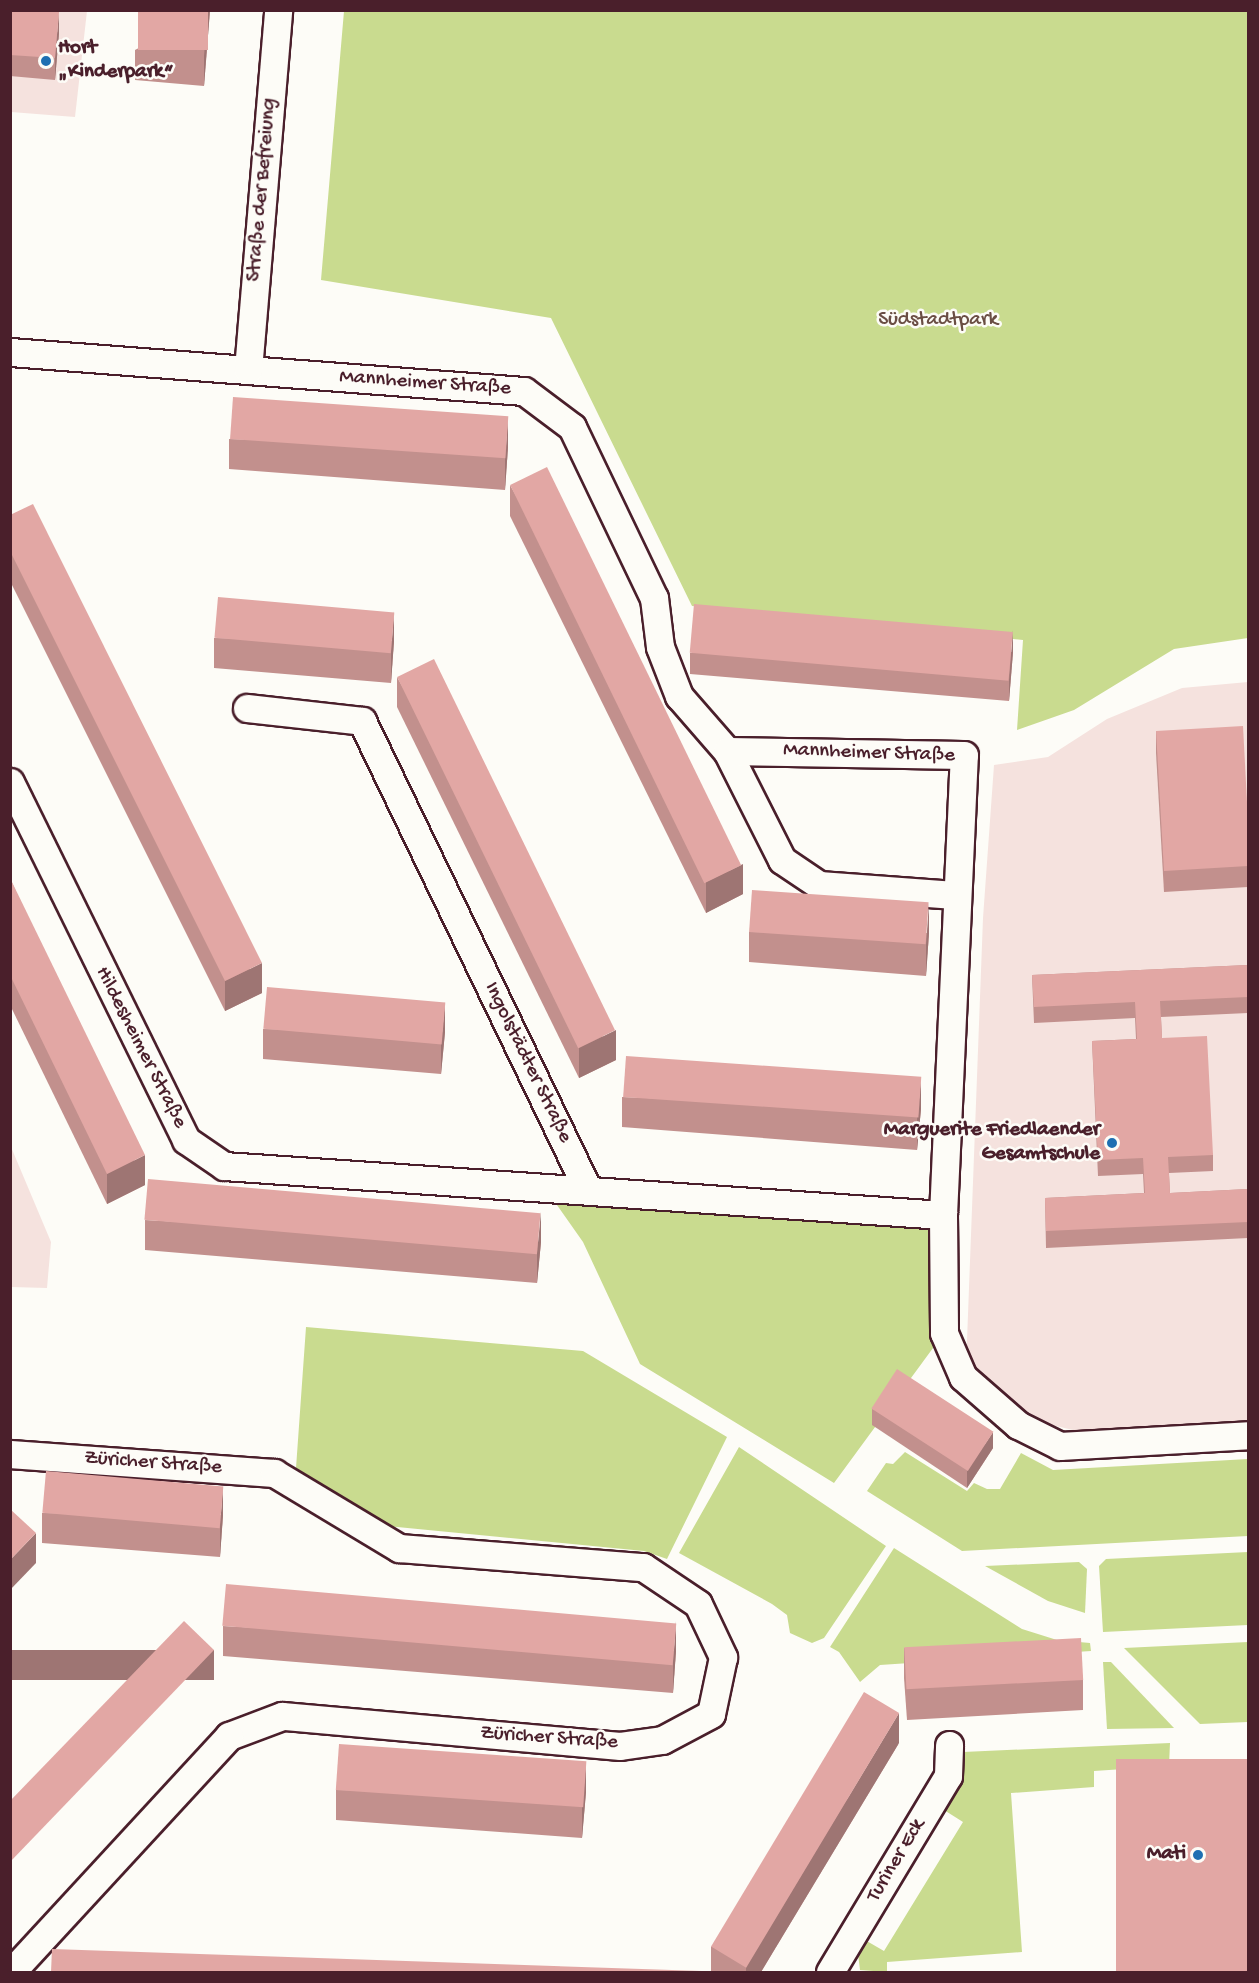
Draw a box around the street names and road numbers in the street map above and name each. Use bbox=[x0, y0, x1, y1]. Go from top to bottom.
street label: Straße der Befreiung bbox=[242, 97, 284, 283]
street label: Mannheimer Straße bbox=[338, 365, 512, 403]
street label: Mannheimer Straße bbox=[783, 738, 955, 770]
street label: Hildesheimer Straße bbox=[88, 963, 192, 1133]
street label: Ingolstädter Straße bbox=[477, 979, 577, 1147]
street label: Züricher Straße bbox=[83, 1447, 223, 1481]
street label: Züricher Straße bbox=[479, 1722, 619, 1756]
street label: Turiner Eck bbox=[862, 1815, 932, 1907]

